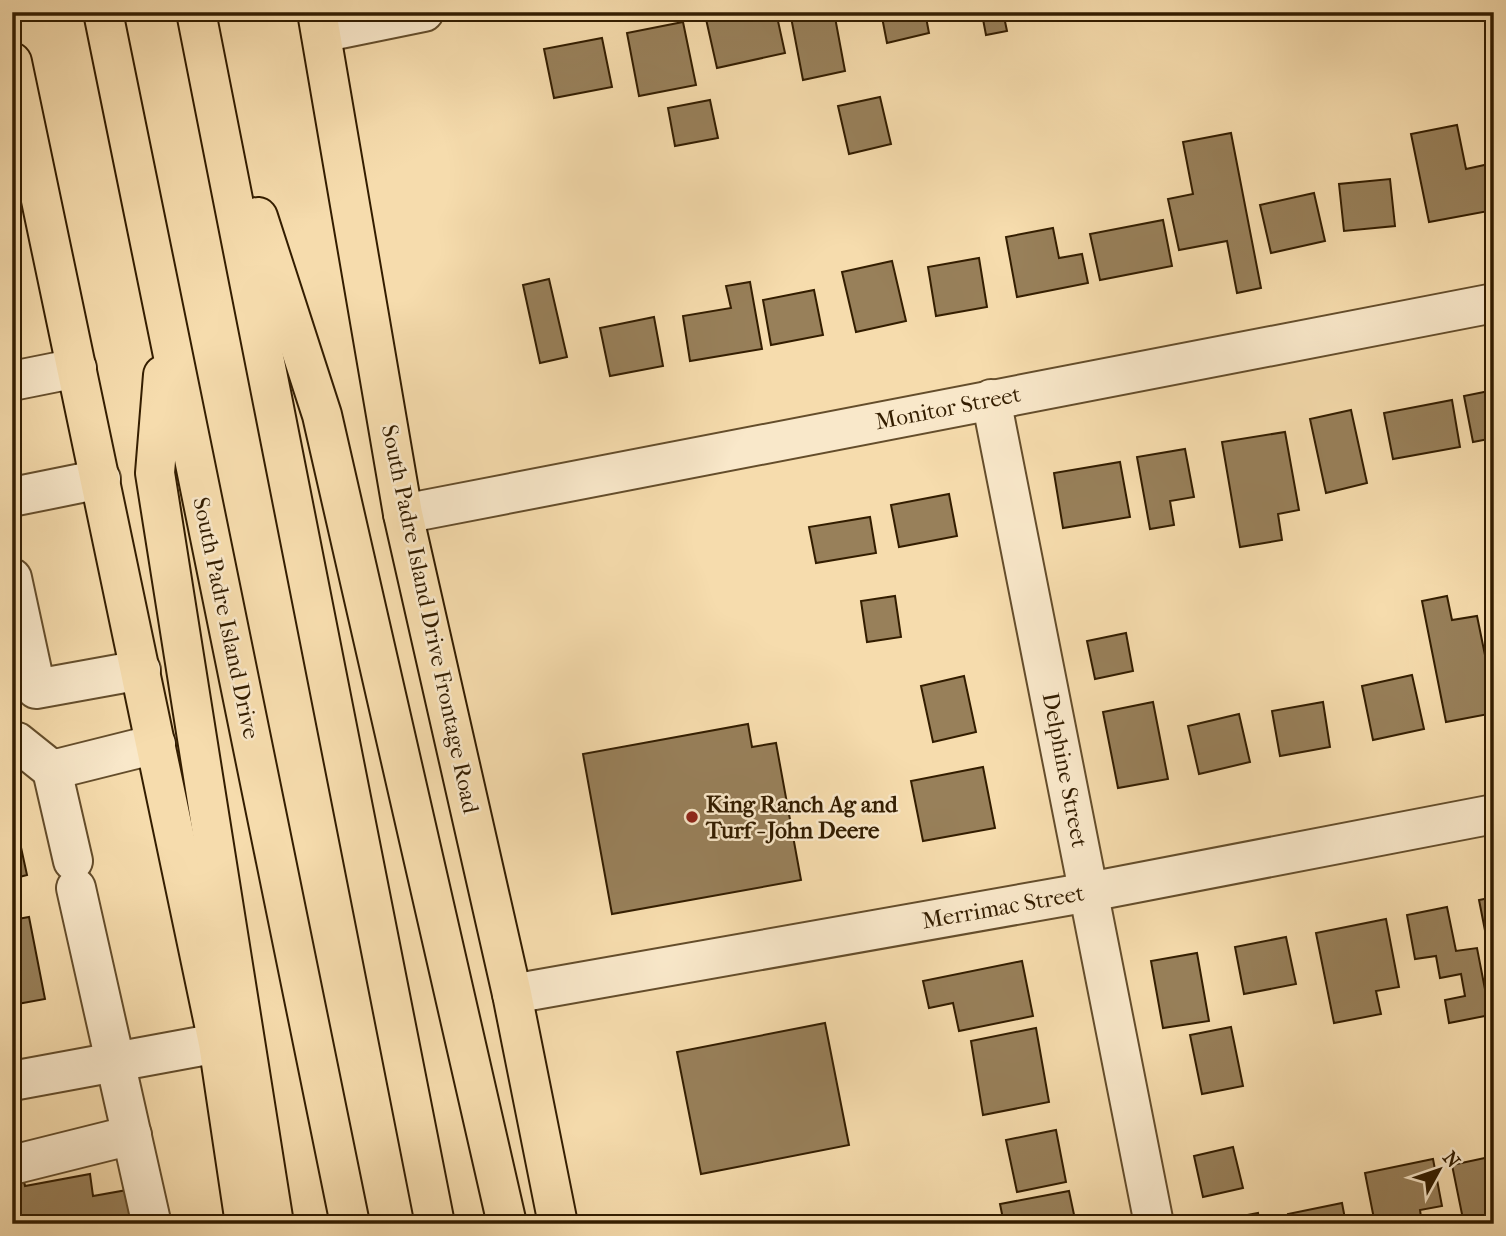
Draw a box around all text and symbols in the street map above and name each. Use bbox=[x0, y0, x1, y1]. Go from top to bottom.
street label: Monitor Street bbox=[873, 381, 1023, 435]
street label: South Padre Island Drive Frontage Road bbox=[376, 422, 485, 816]
street label: South Padre Island Drive bbox=[187, 495, 265, 741]
street label: Delphine Street bbox=[1037, 690, 1093, 850]
place label: King Ranch Ag and Turf - John Deere bbox=[705, 791, 899, 844]
marker: King Ranch Ag and Turf - John Deere bbox=[684, 809, 700, 825]
street label: Merrimac Street bbox=[920, 879, 1086, 935]
north arrow bbox=[1404, 1134, 1474, 1204]
text: N bbox=[1438, 1147, 1465, 1173]

